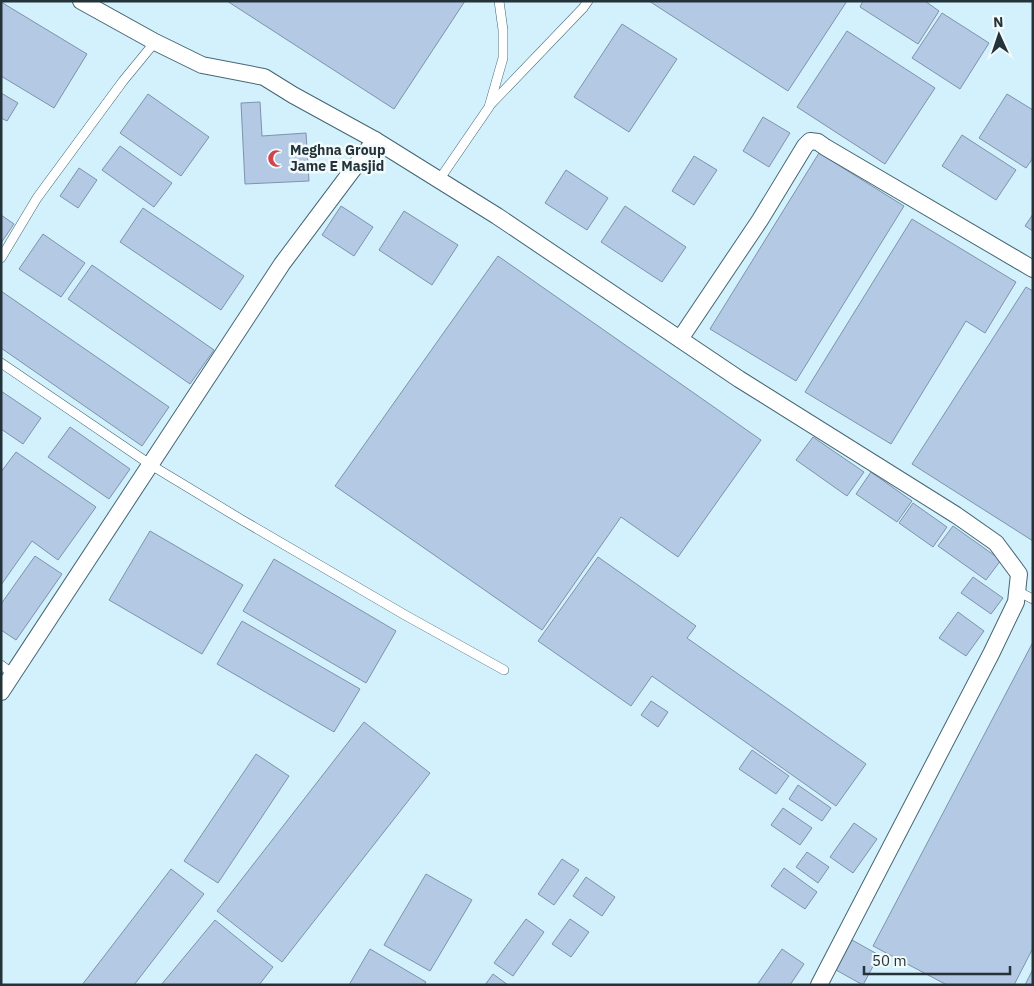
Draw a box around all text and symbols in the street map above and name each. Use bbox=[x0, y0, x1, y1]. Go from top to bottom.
north arrow bbox=[974, 10, 1024, 60]
text: N bbox=[993, 13, 1004, 31]
place label: Meghna Group Jame E Masjid bbox=[290, 141, 385, 175]
mosque icon: Meghna Group Jame E Masjid bbox=[266, 148, 286, 168]
scale bar bbox=[864, 944, 1010, 976]
text: 50 m bbox=[872, 951, 907, 970]

